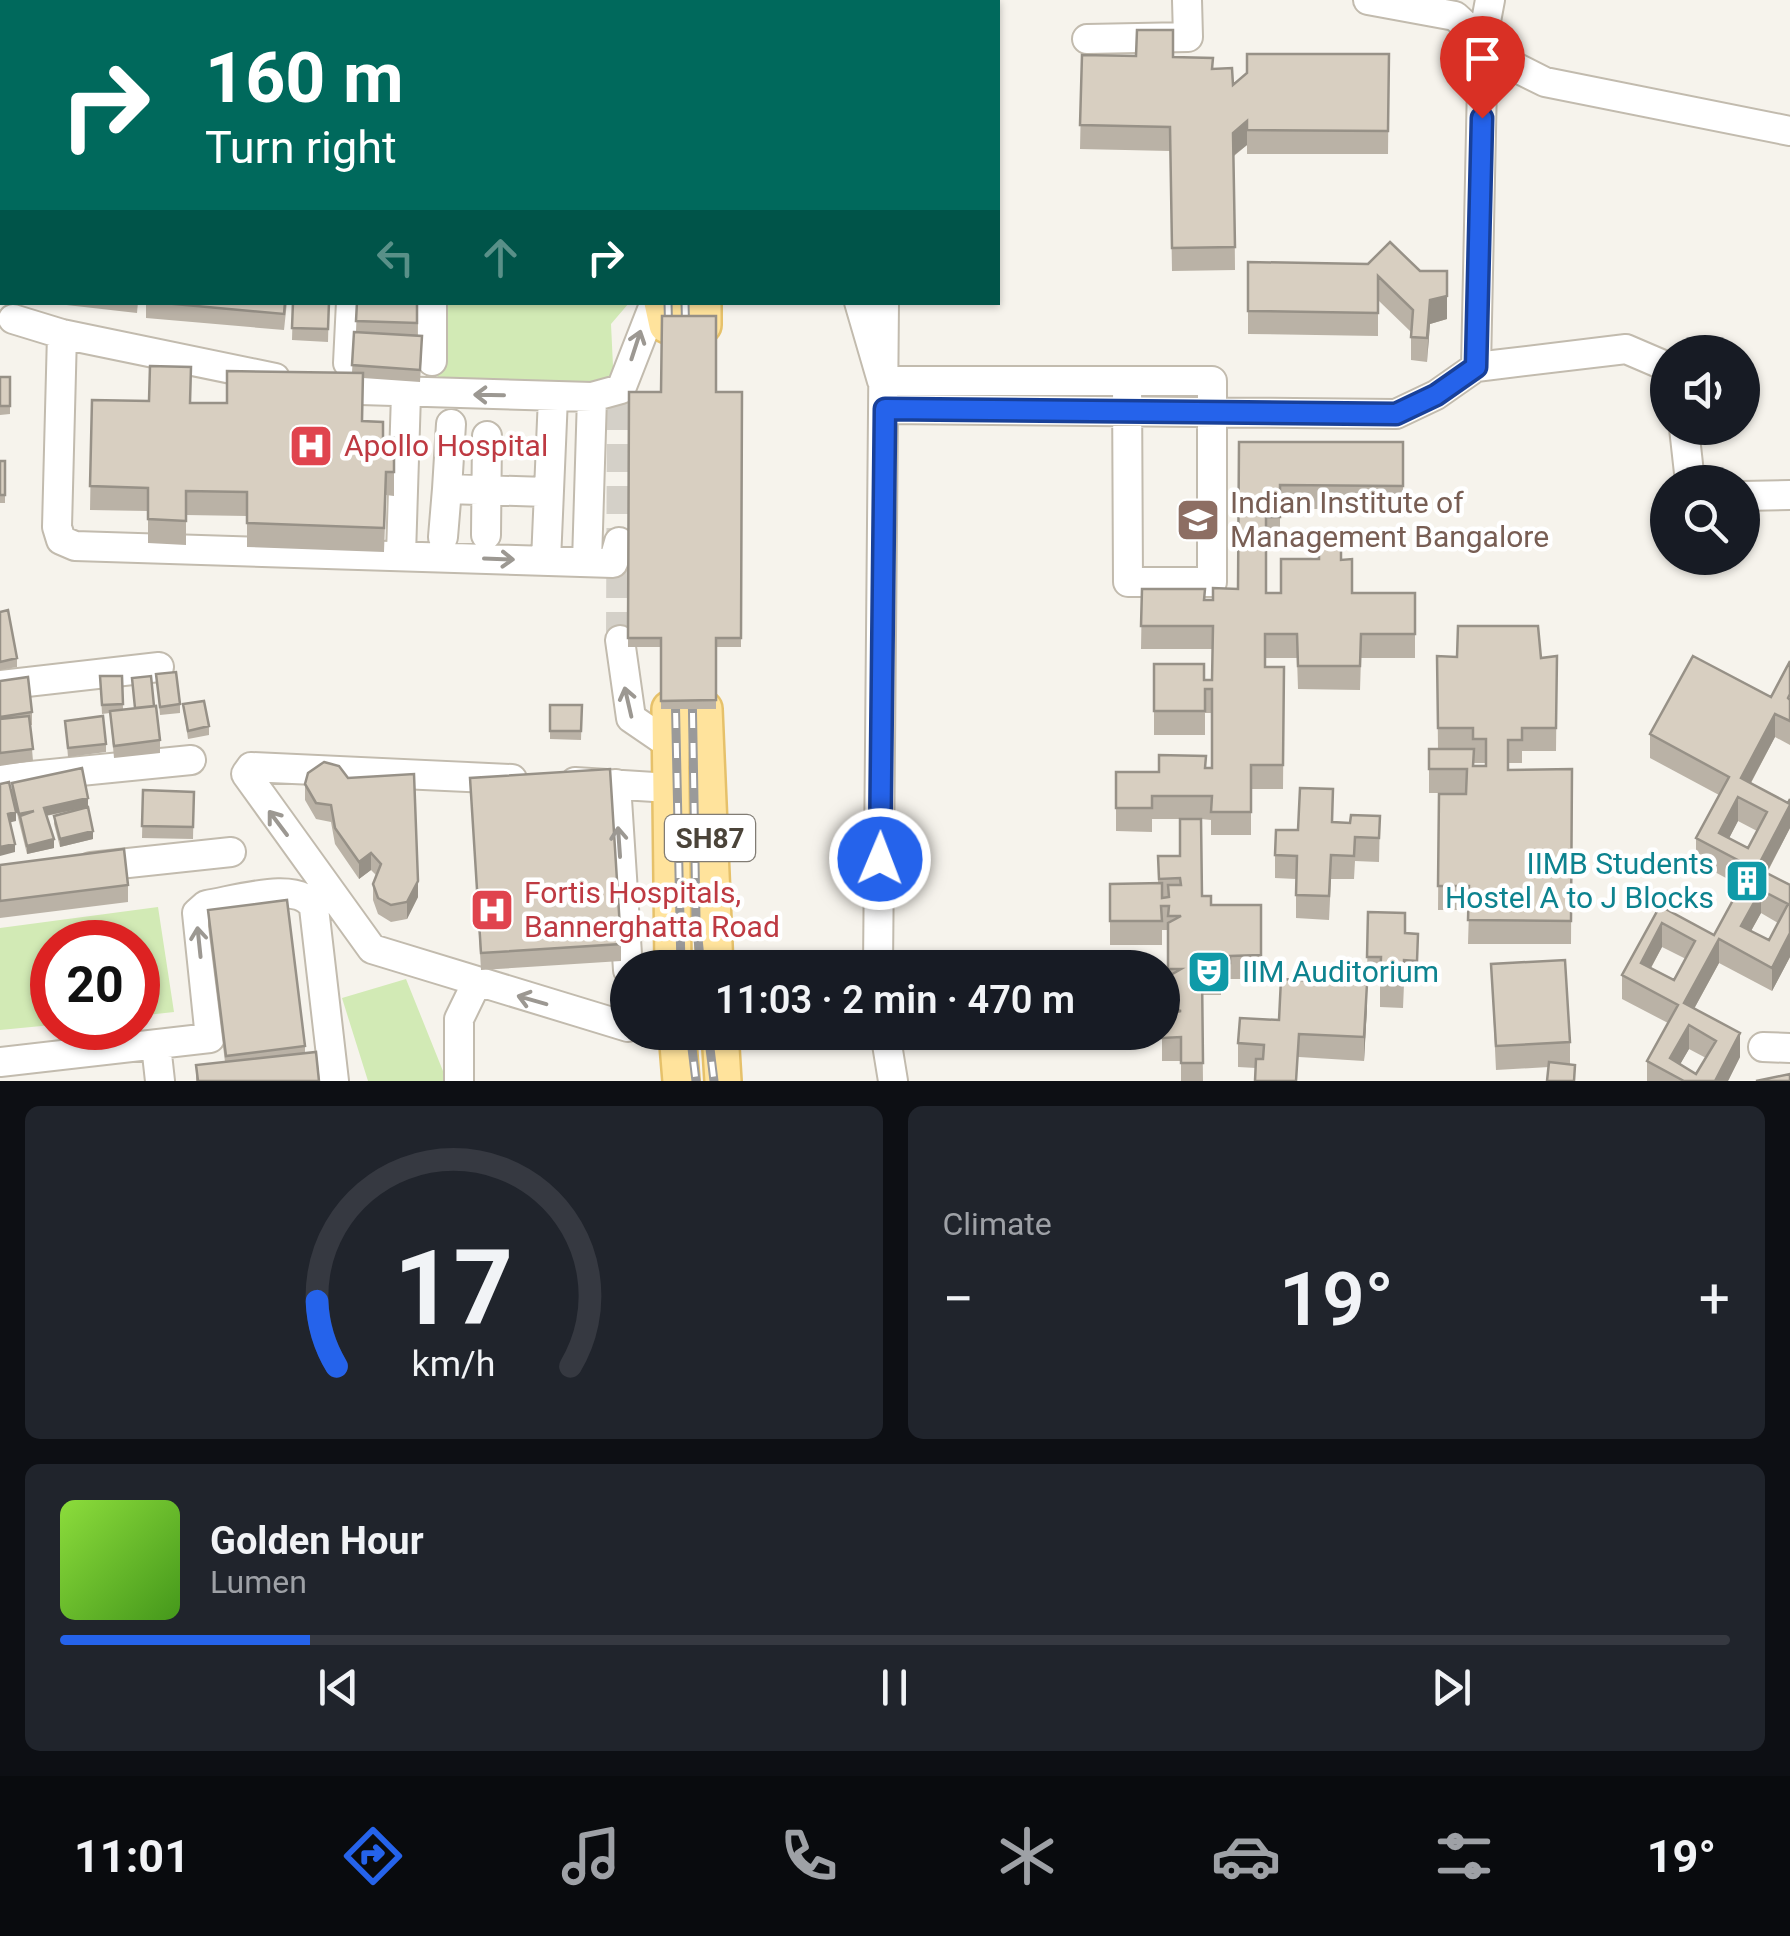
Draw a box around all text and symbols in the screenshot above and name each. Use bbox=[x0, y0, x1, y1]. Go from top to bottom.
pin bbox=[1440, 16, 1525, 119]
icon: arrive bbox=[1455, 31, 1510, 86]
text: 160 m bbox=[205, 37, 404, 119]
icon: right bbox=[40, 40, 170, 170]
text: Turn right bbox=[205, 121, 397, 174]
icon: left bbox=[368, 230, 423, 285]
icon: ahead bbox=[473, 230, 528, 285]
icon: right bbox=[578, 230, 633, 285]
one-way arrow bbox=[628, 329, 646, 361]
map controls bbox=[1650, 335, 1760, 575]
button: sound bbox=[1650, 335, 1760, 445]
one-way arrow bbox=[474, 386, 506, 405]
hospital icon: Apollo Hospital bbox=[288, 423, 334, 469]
place label: Apollo Hospital bbox=[344, 428, 548, 463]
button: search bbox=[1650, 465, 1760, 575]
place label: Indian Institute of Management Bangalore bbox=[1230, 485, 1549, 554]
school or university icon: Indian Institute of Management Bangalore bbox=[1175, 497, 1221, 543]
one-way arrow bbox=[482, 549, 514, 568]
one-way arrow bbox=[618, 687, 636, 719]
position arrow bbox=[828, 807, 932, 911]
one-way arrow bbox=[268, 810, 289, 837]
road number: SH87 bbox=[665, 815, 755, 861]
one-way arrow bbox=[610, 827, 629, 859]
place label: IIMB Students Hostel A to J Blocks bbox=[1445, 846, 1714, 915]
building icon: IIMB Students Hostel A to J Blocks bbox=[1724, 858, 1770, 904]
place label: Fortis Hospitals, Bannerghatta Road bbox=[524, 875, 780, 944]
hospital icon: Fortis Hospitals, Bannerghatta Road bbox=[469, 887, 515, 933]
speed limit sign: 20 bbox=[30, 920, 160, 1050]
one-way arrow bbox=[189, 926, 208, 958]
theatre icon: IIM Auditorium bbox=[1186, 949, 1232, 995]
place label: IIM Auditorium bbox=[1242, 954, 1439, 989]
text: 11:03 · 2 min · 470 m bbox=[715, 978, 1075, 1022]
one-way arrow bbox=[516, 990, 548, 1008]
text: Climate bbox=[943, 1205, 1052, 1243]
text: 17 bbox=[394, 1228, 513, 1349]
text: 19° bbox=[1279, 1255, 1394, 1343]
text: − bbox=[943, 1267, 974, 1331]
text: + bbox=[1699, 1267, 1730, 1331]
text: km/h bbox=[412, 1343, 496, 1385]
text: Golden Hour bbox=[210, 1519, 424, 1563]
text: Lumen bbox=[210, 1563, 307, 1601]
icon: previous bbox=[311, 1660, 366, 1715]
icon: pause bbox=[867, 1660, 922, 1715]
icon: next bbox=[1424, 1660, 1479, 1715]
icon: directions bbox=[338, 1821, 408, 1891]
icon: music bbox=[556, 1821, 626, 1891]
icon: phone bbox=[774, 1821, 844, 1891]
icon: climate bbox=[992, 1821, 1062, 1891]
icon: car bbox=[1211, 1821, 1281, 1891]
icon: filters bbox=[1429, 1821, 1499, 1891]
text: 11:01 bbox=[74, 1830, 190, 1883]
text: 19° bbox=[1647, 1830, 1716, 1883]

